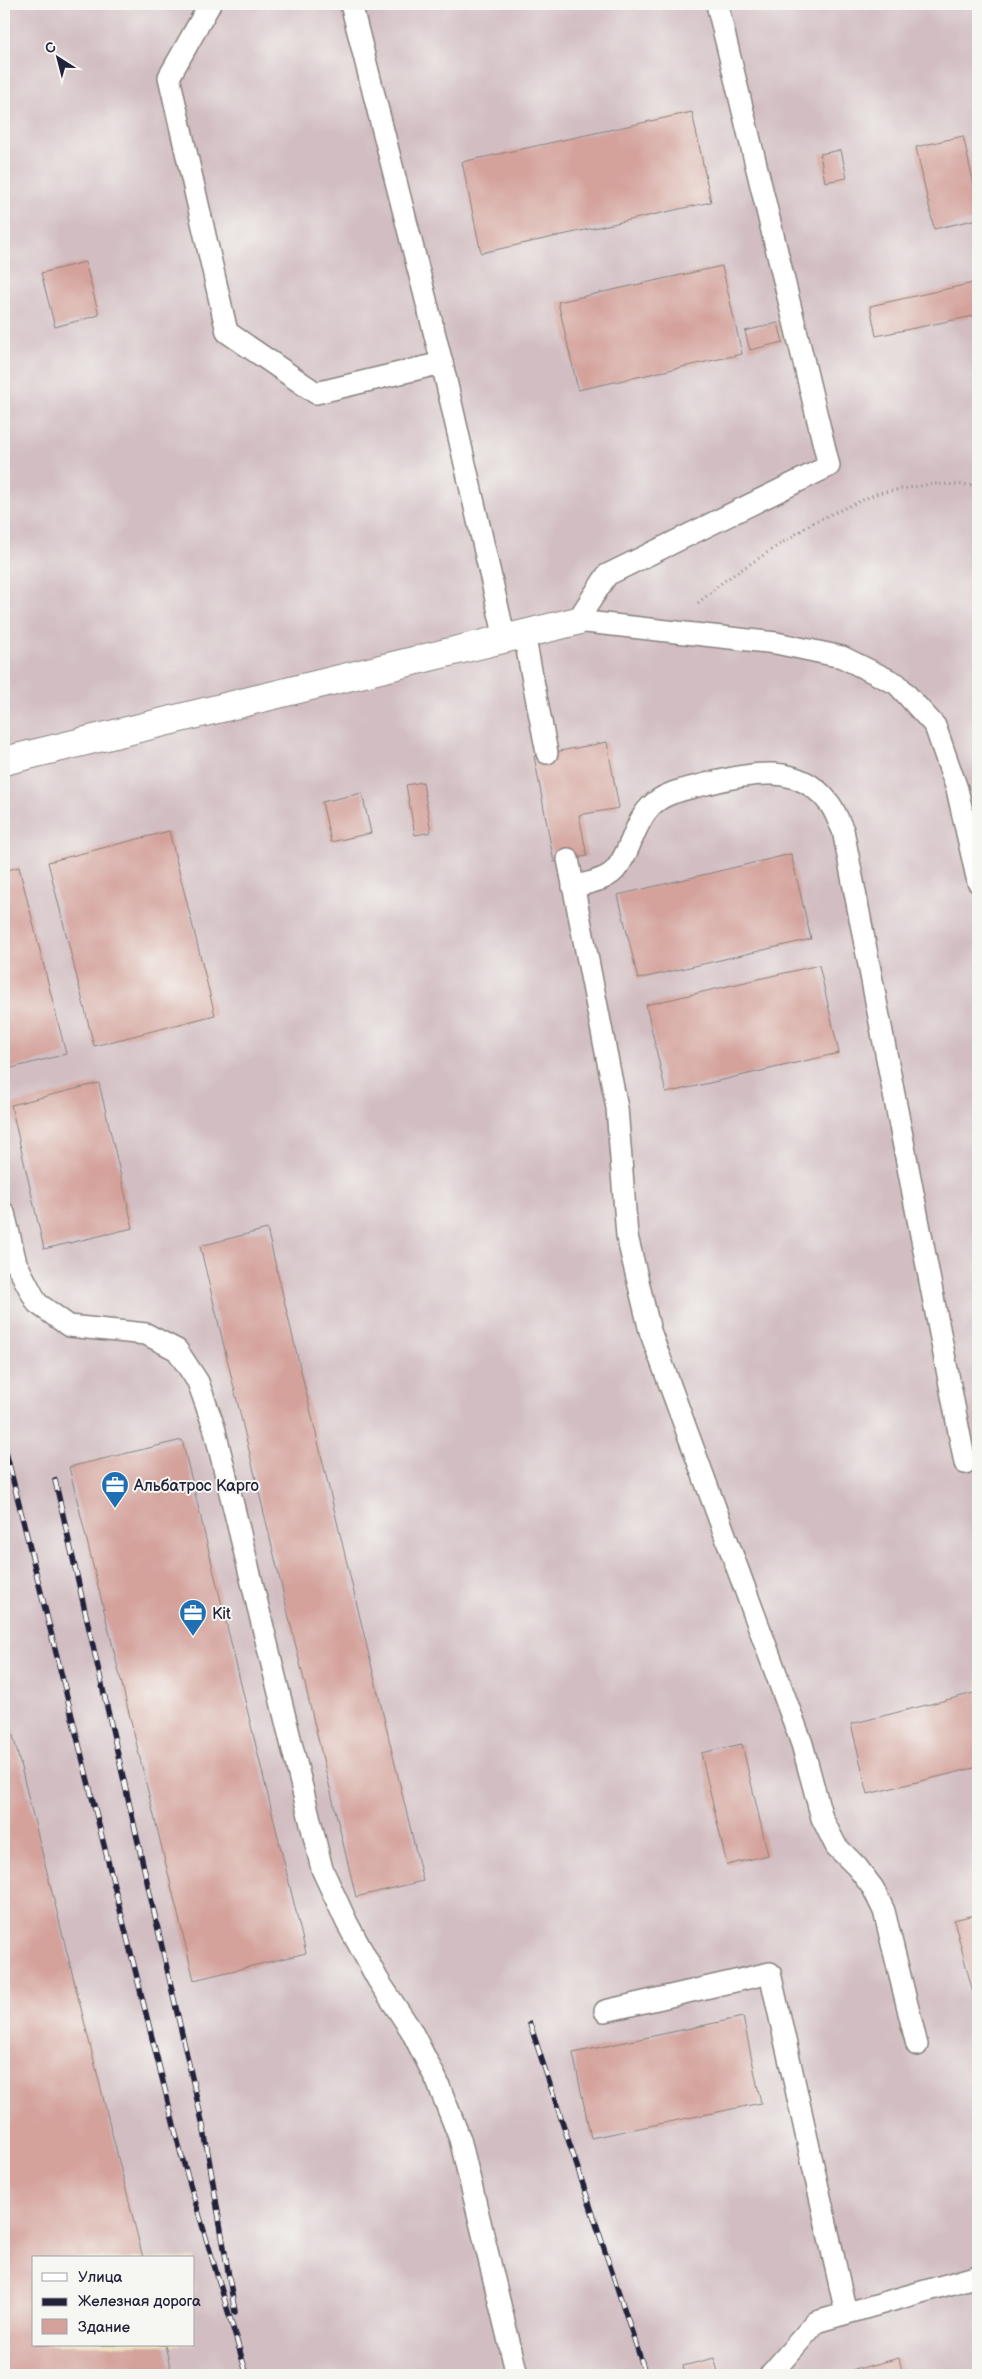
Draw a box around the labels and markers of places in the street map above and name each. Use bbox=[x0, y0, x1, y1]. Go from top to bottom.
office icon: Альбатрос Карго bbox=[100, 1470, 130, 1509]
place label: Альбатрос Карго bbox=[133, 1477, 259, 1496]
office icon: Kit bbox=[178, 1598, 208, 1637]
place label: Kit bbox=[212, 1605, 231, 1624]

